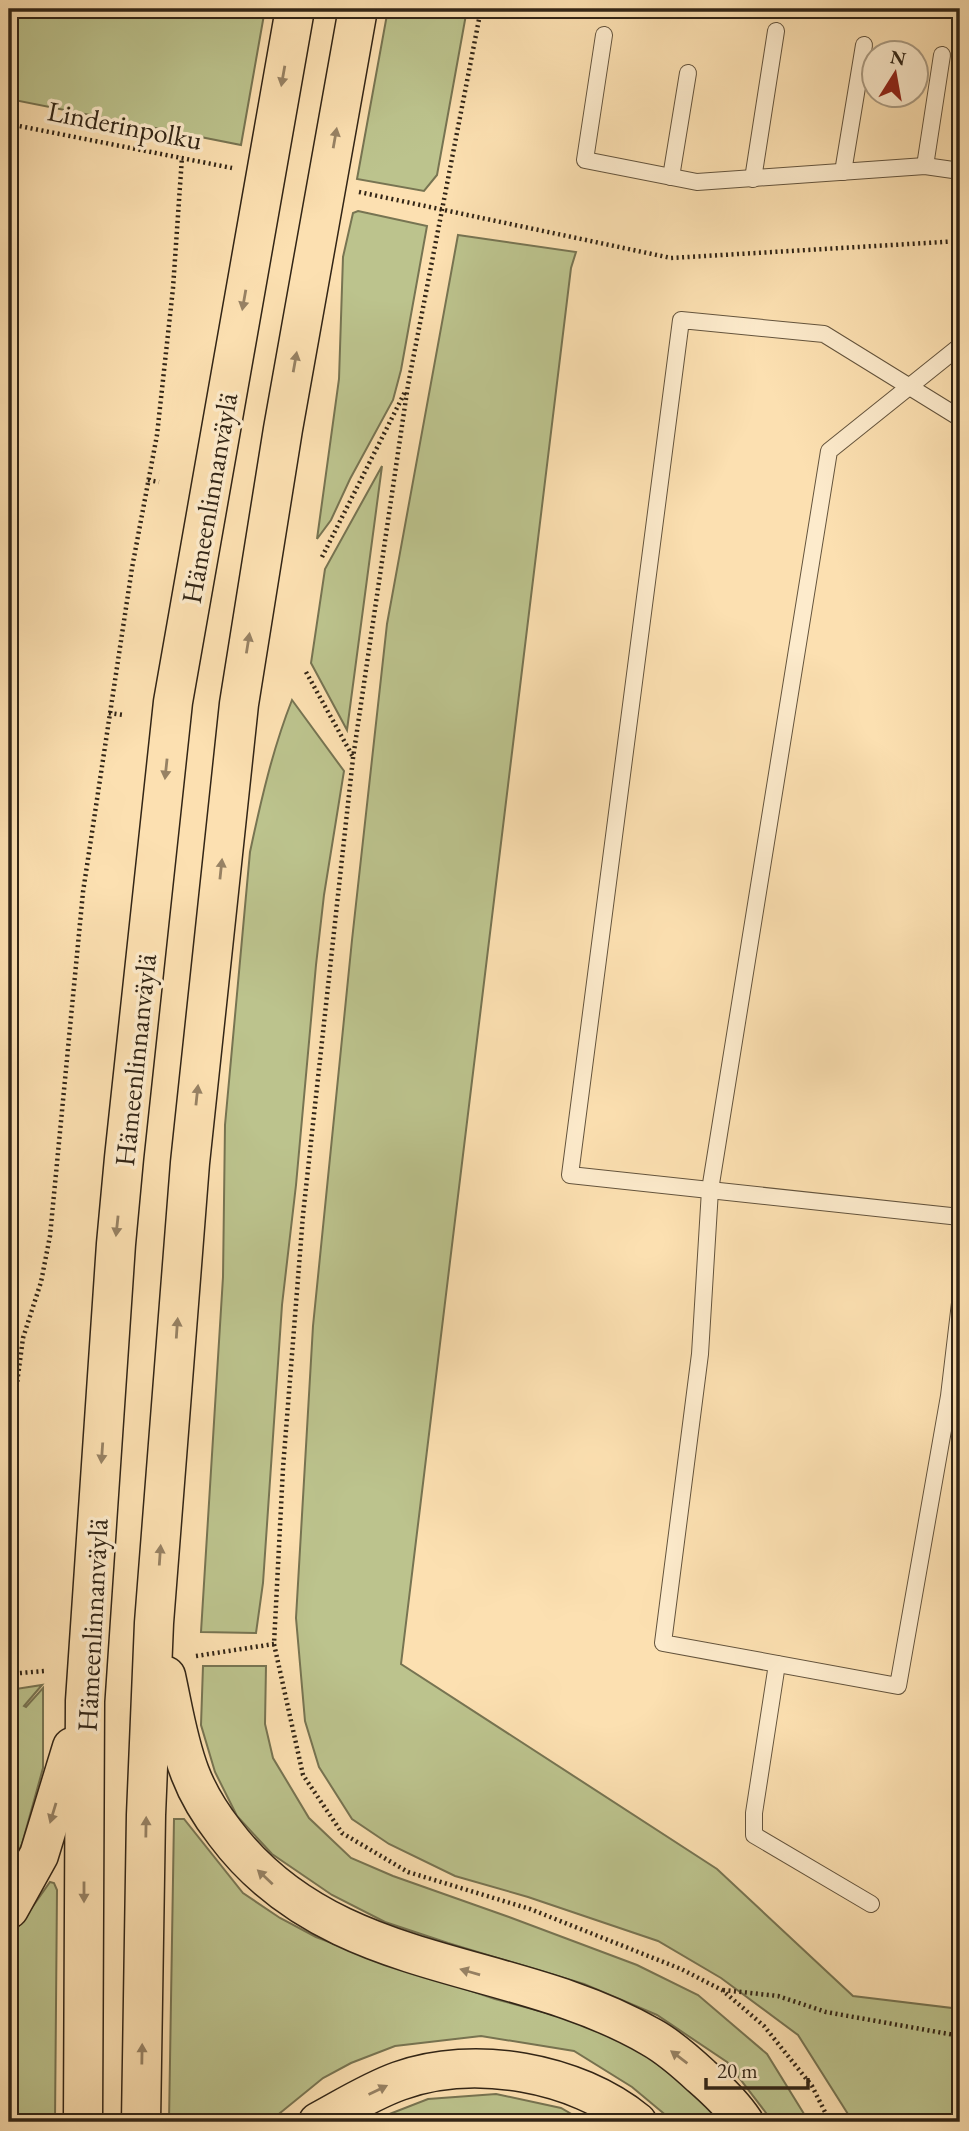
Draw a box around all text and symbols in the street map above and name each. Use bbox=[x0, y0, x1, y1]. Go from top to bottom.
north arrow bbox=[860, 38, 930, 108]
text: N bbox=[888, 44, 909, 72]
one-way arrow bbox=[277, 65, 288, 87]
street label: Linderinpolku bbox=[45, 92, 206, 158]
one-way arrow bbox=[330, 127, 341, 149]
one-way arrow bbox=[238, 289, 249, 311]
one-way arrow bbox=[290, 351, 301, 373]
street label: Hämeenlinnanväylä bbox=[173, 389, 245, 606]
one-way arrow bbox=[243, 632, 254, 654]
one-way arrow bbox=[160, 759, 171, 781]
one-way arrow bbox=[216, 858, 227, 880]
street label: Hämeenlinnanväylä bbox=[106, 951, 164, 1168]
one-way arrow bbox=[192, 1084, 203, 1106]
one-way arrow bbox=[112, 1215, 123, 1237]
one-way arrow bbox=[172, 1317, 183, 1339]
one-way arrow bbox=[96, 1442, 107, 1464]
street label: Hämeenlinnanväylä bbox=[68, 1517, 116, 1732]
one-way arrow bbox=[155, 1543, 166, 1565]
one-way arrow bbox=[47, 1803, 57, 1824]
one-way arrow bbox=[140, 1815, 152, 1837]
one-way arrow bbox=[257, 1869, 274, 1885]
one-way arrow bbox=[78, 1881, 90, 1903]
one-way arrow bbox=[459, 1966, 480, 1976]
one-way arrow bbox=[136, 2043, 148, 2065]
scale bar bbox=[706, 2047, 808, 2091]
one-way arrow bbox=[670, 2050, 688, 2064]
text: 20 m bbox=[717, 2057, 758, 2084]
one-way arrow bbox=[368, 2085, 389, 2096]

